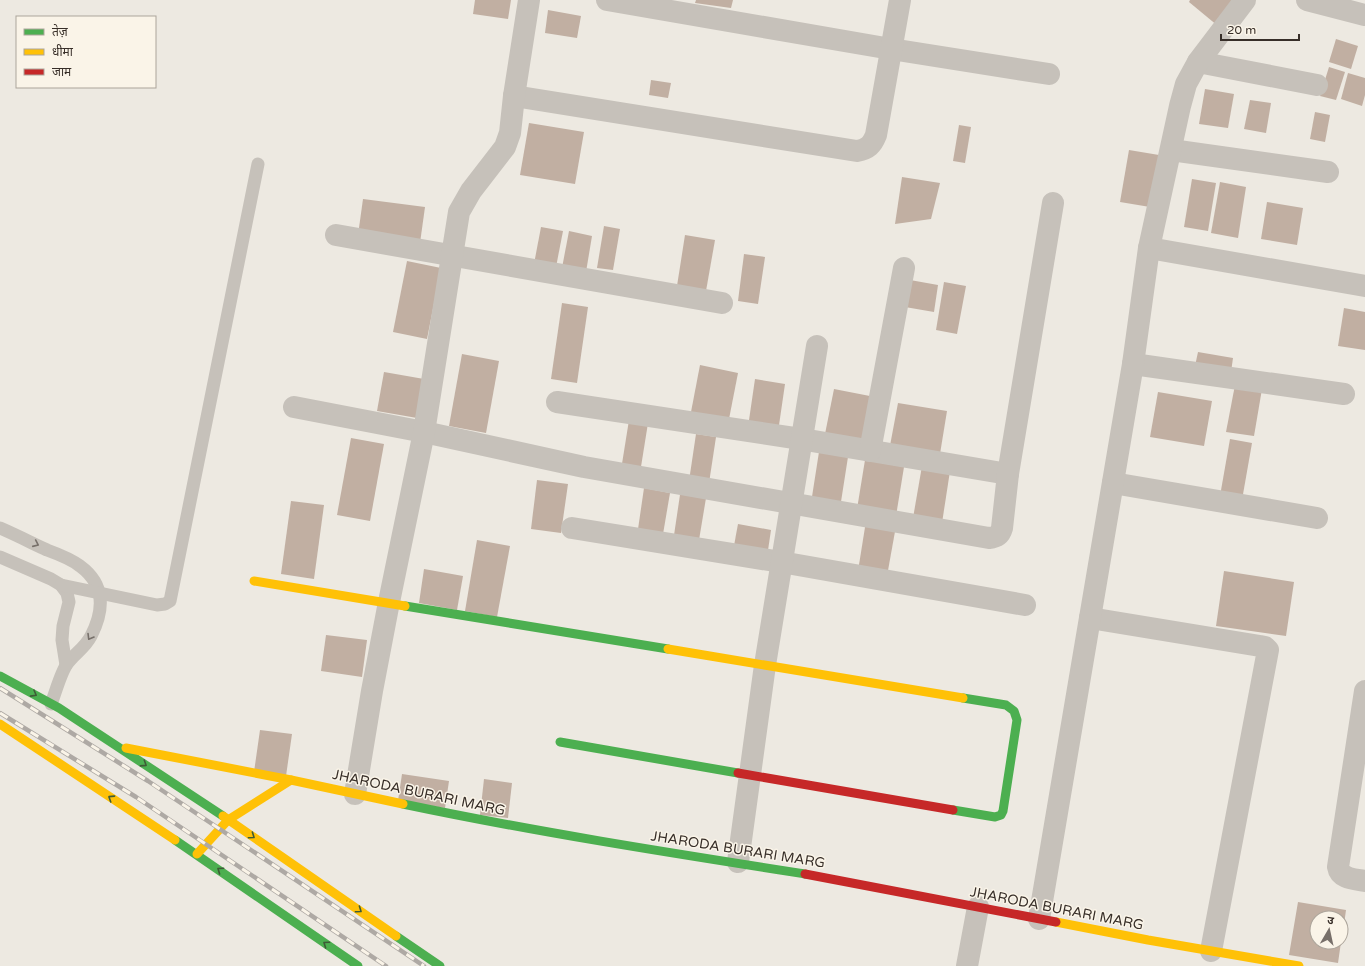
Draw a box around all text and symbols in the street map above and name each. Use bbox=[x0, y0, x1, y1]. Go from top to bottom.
legend bbox=[16, 16, 156, 88]
scale bar bbox=[1221, 16, 1299, 42]
text: 20 m bbox=[1227, 23, 1256, 37]
text: तेज़ bbox=[52, 24, 69, 39]
text: धीमा bbox=[52, 44, 74, 59]
text: जाम bbox=[52, 65, 72, 79]
one-way arrow bbox=[31, 539, 39, 547]
one-way arrow bbox=[87, 633, 94, 640]
one-way arrow bbox=[30, 690, 37, 697]
one-way arrow bbox=[140, 759, 147, 767]
street label: JHARODA BURARI MARG bbox=[331, 766, 507, 819]
one-way arrow bbox=[108, 795, 115, 802]
street label: JHARODA BURARI MARG bbox=[650, 827, 826, 872]
one-way arrow bbox=[248, 831, 255, 839]
one-way arrow bbox=[217, 868, 224, 875]
street label: JHARODA BURARI MARG bbox=[969, 883, 1145, 934]
one-way arrow bbox=[355, 905, 362, 913]
north arrow bbox=[1309, 910, 1349, 950]
text: उ bbox=[1326, 914, 1335, 928]
one-way arrow bbox=[324, 942, 331, 949]

